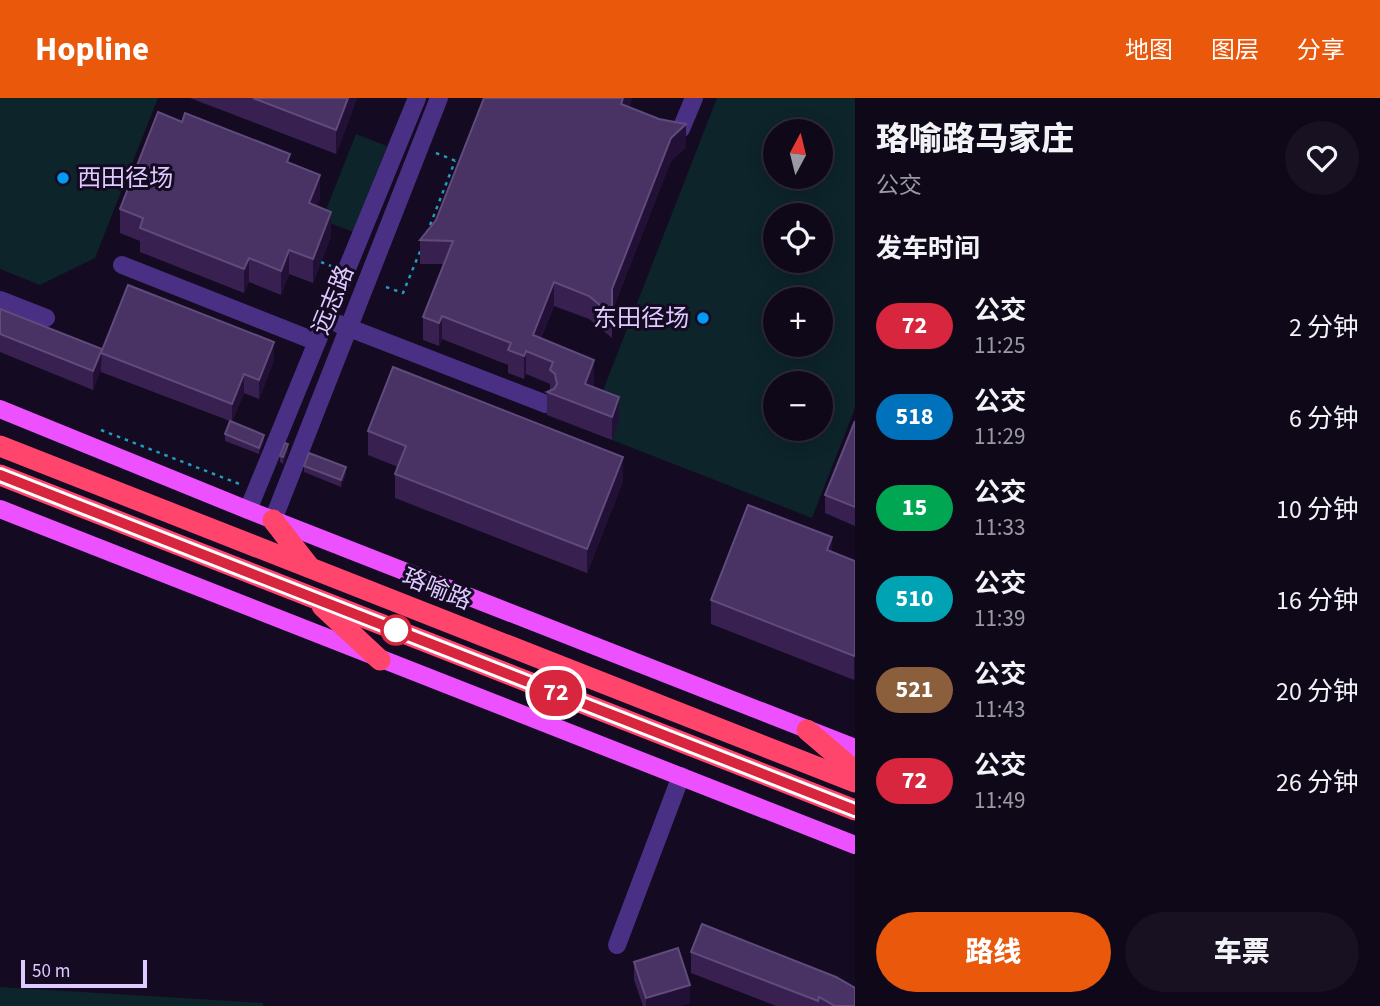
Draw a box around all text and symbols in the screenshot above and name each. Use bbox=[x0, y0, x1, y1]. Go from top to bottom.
text: Hopline bbox=[35, 26, 149, 73]
text: 地图 bbox=[1125, 33, 1173, 68]
text: 图层 bbox=[1211, 33, 1259, 68]
text: 分享 bbox=[1297, 33, 1345, 68]
text: 珞喻路马家庄 bbox=[876, 116, 1074, 163]
north arrow bbox=[763, 119, 833, 189]
map controls bbox=[763, 119, 833, 441]
button: heart bbox=[1285, 121, 1359, 195]
place label: 西田径场 bbox=[77, 161, 173, 196]
text: 公交 bbox=[876, 169, 922, 202]
marker: 西田径场 bbox=[55, 170, 71, 186]
button: locate bbox=[763, 203, 833, 273]
text: 发车时间 bbox=[876, 230, 980, 267]
street label: 远志路 bbox=[303, 260, 363, 340]
button: + bbox=[763, 287, 833, 357]
text: 公交 bbox=[974, 292, 1026, 329]
place label: 东田径场 bbox=[593, 301, 689, 336]
text: 72 bbox=[902, 308, 927, 343]
text: 2 分钟 bbox=[1289, 309, 1359, 346]
marker: 东田径场 bbox=[695, 310, 711, 326]
text: 11:25 bbox=[974, 329, 1025, 362]
button: − bbox=[763, 371, 833, 441]
text: 公交 bbox=[974, 383, 1026, 420]
text: 518 bbox=[895, 399, 934, 434]
text: 6 分钟 bbox=[1289, 400, 1359, 437]
text: 11:29 bbox=[974, 420, 1025, 453]
text: 公交 bbox=[974, 474, 1026, 511]
text: 15 bbox=[902, 490, 927, 525]
text: 10 分钟 bbox=[1276, 491, 1359, 528]
text: 11:33 bbox=[974, 511, 1025, 544]
street label: 珞喻路 bbox=[397, 559, 477, 619]
text: 公交 bbox=[974, 565, 1026, 602]
text: 510 bbox=[895, 581, 934, 616]
text: 16 分钟 bbox=[1276, 582, 1359, 619]
text: 11:39 bbox=[974, 602, 1025, 635]
unlabelled marker bbox=[381, 615, 411, 645]
text: 公交 bbox=[974, 656, 1026, 693]
line badge: 72 bbox=[524, 670, 588, 716]
text: 521 bbox=[895, 672, 934, 707]
text: 20 分钟 bbox=[1276, 673, 1359, 710]
text: 72 bbox=[543, 675, 569, 710]
text: 11:43 bbox=[974, 693, 1025, 726]
text: 公交 bbox=[974, 747, 1026, 784]
text: 72 bbox=[902, 763, 927, 798]
text: 26 分钟 bbox=[1276, 764, 1359, 801]
text: 11:49 bbox=[974, 784, 1025, 817]
button: 路线 bbox=[876, 912, 1111, 992]
button: 车票 bbox=[1125, 912, 1359, 992]
scale bar bbox=[21, 957, 147, 989]
text: 50 m bbox=[32, 958, 70, 985]

